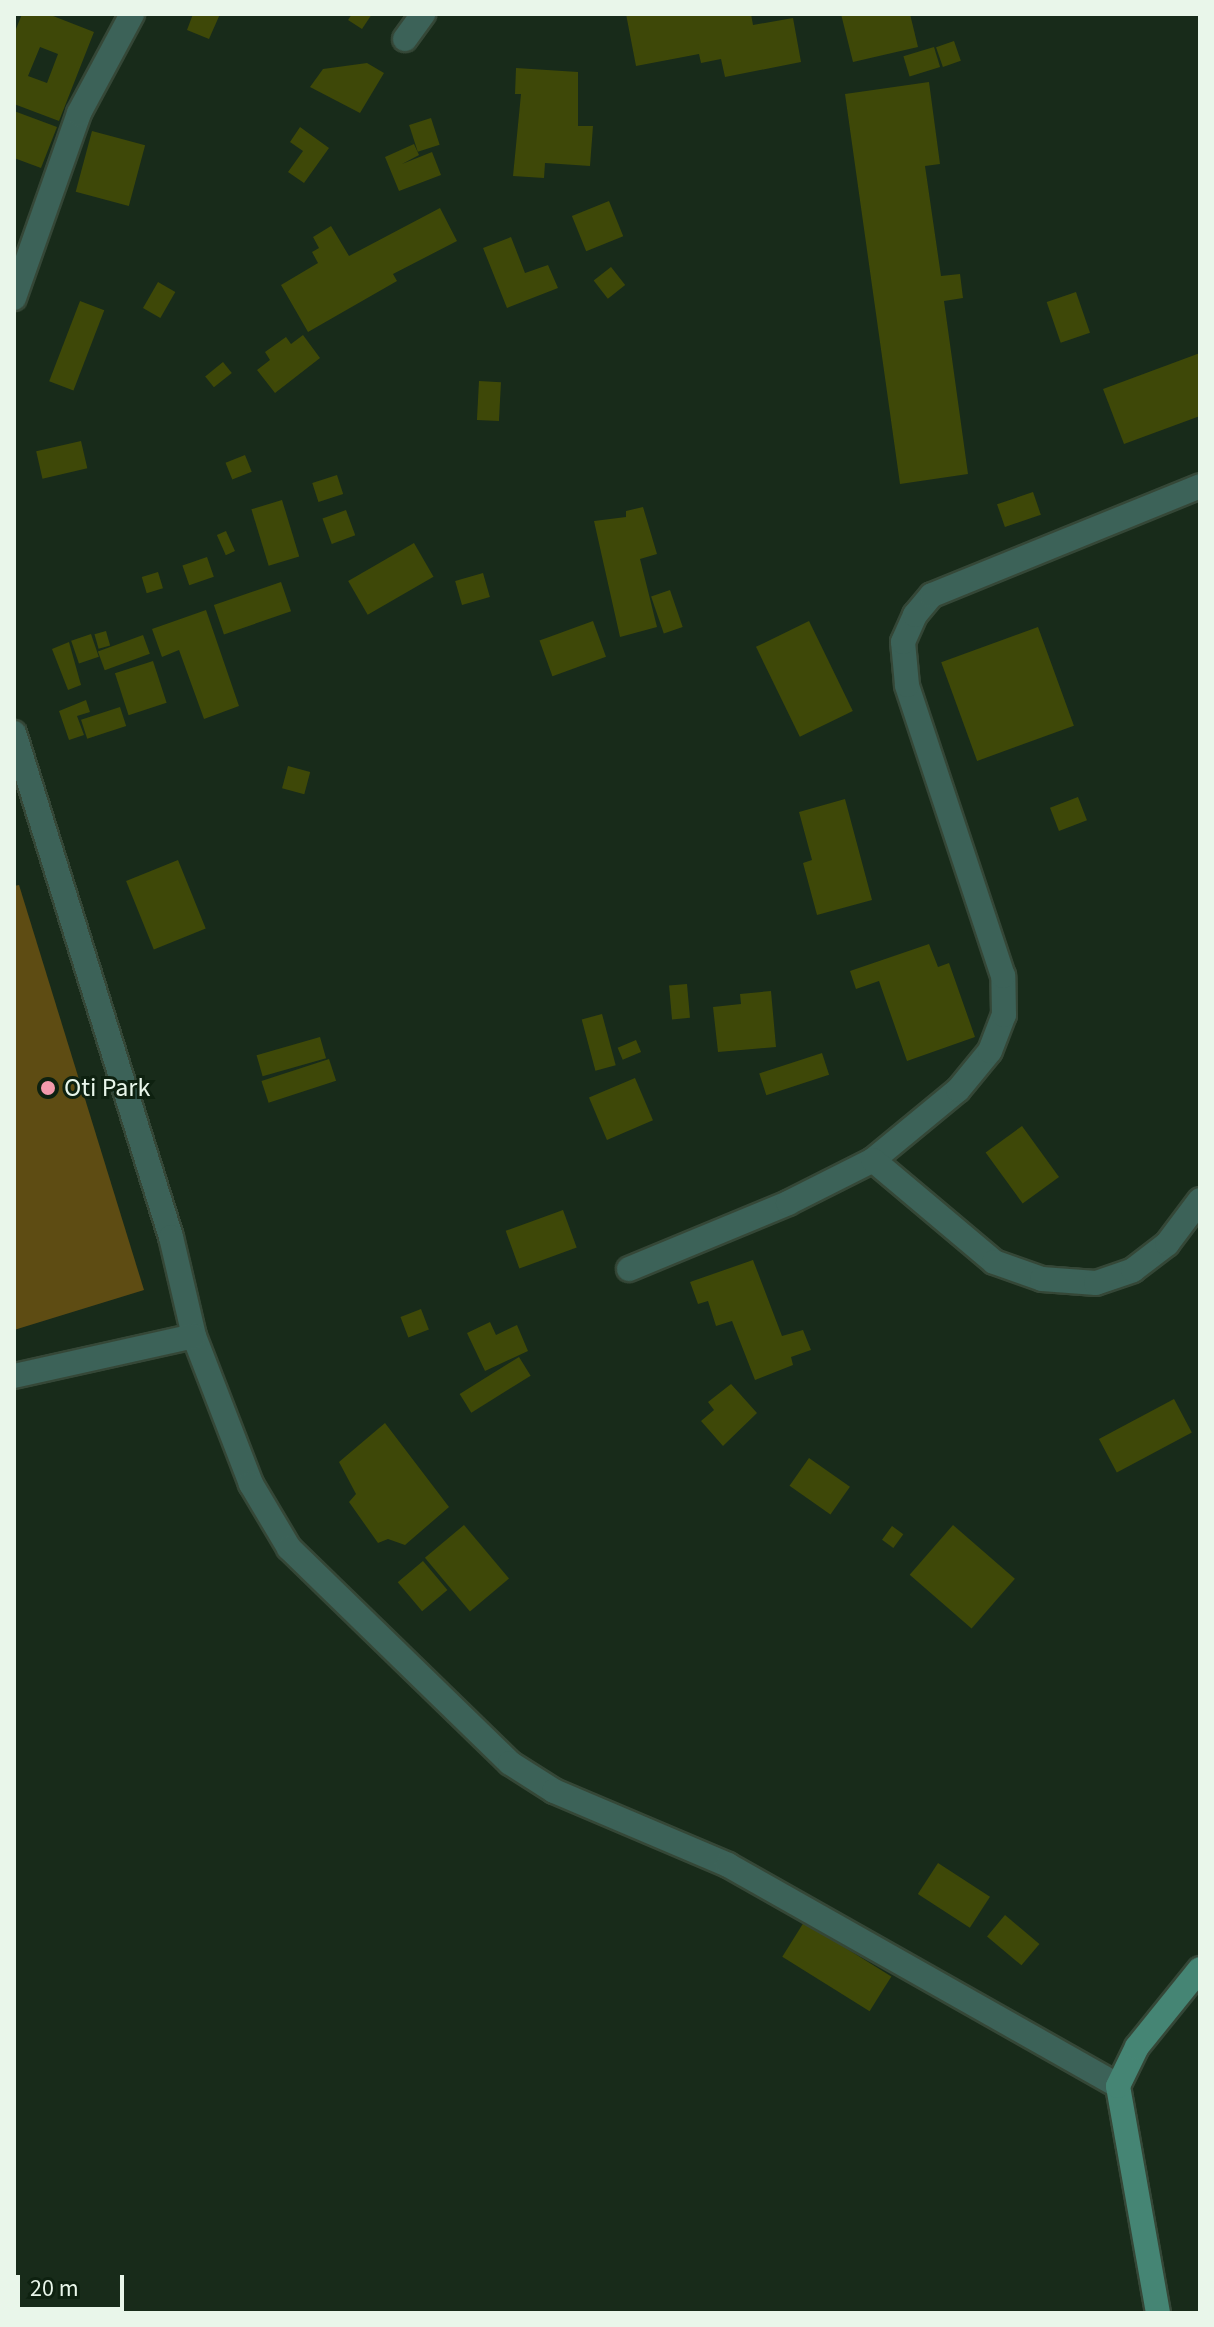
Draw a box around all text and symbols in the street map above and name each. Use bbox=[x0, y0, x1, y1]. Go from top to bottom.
place label: Oti Park bbox=[64, 1072, 150, 1104]
marker: Oti Park bbox=[39, 1079, 57, 1097]
scale bar bbox=[20, 2259, 128, 2309]
text: 20 m bbox=[30, 2271, 79, 2306]

